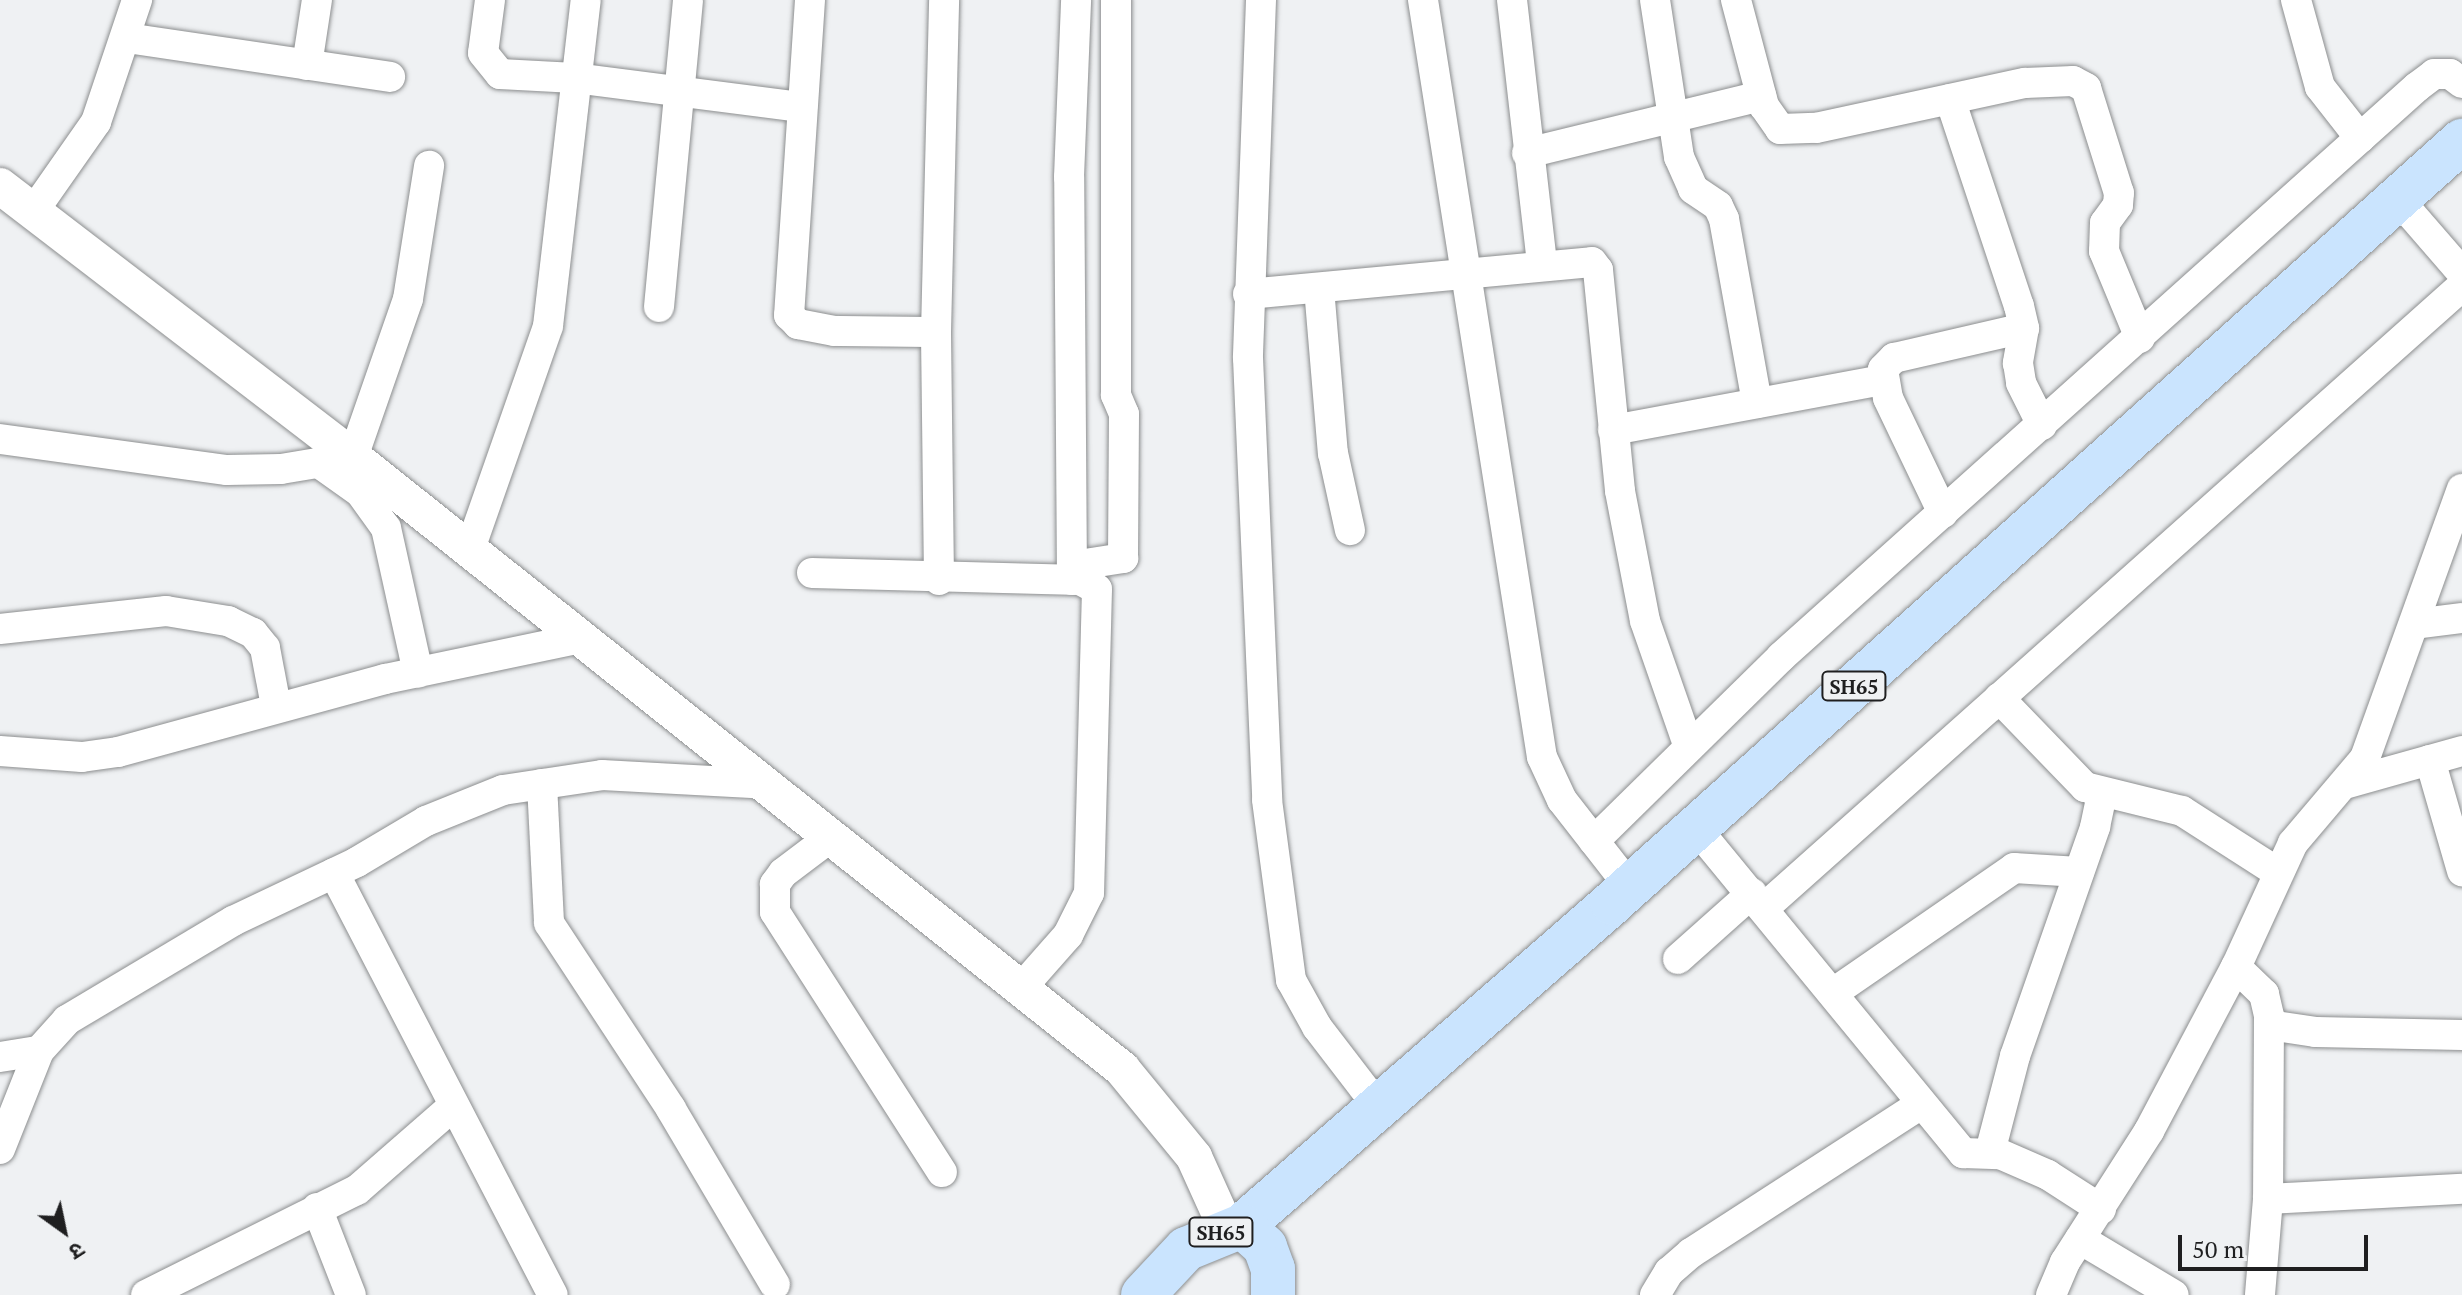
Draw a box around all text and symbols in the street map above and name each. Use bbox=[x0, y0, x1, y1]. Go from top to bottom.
road number: SH65 bbox=[1820, 670, 1888, 702]
north arrow bbox=[24, 1191, 104, 1271]
road number: SH65 bbox=[1187, 1216, 1255, 1248]
scale bar bbox=[2182, 1219, 2372, 1269]
text: 50 m bbox=[2192, 1233, 2244, 1265]
text: उ bbox=[64, 1236, 91, 1267]

